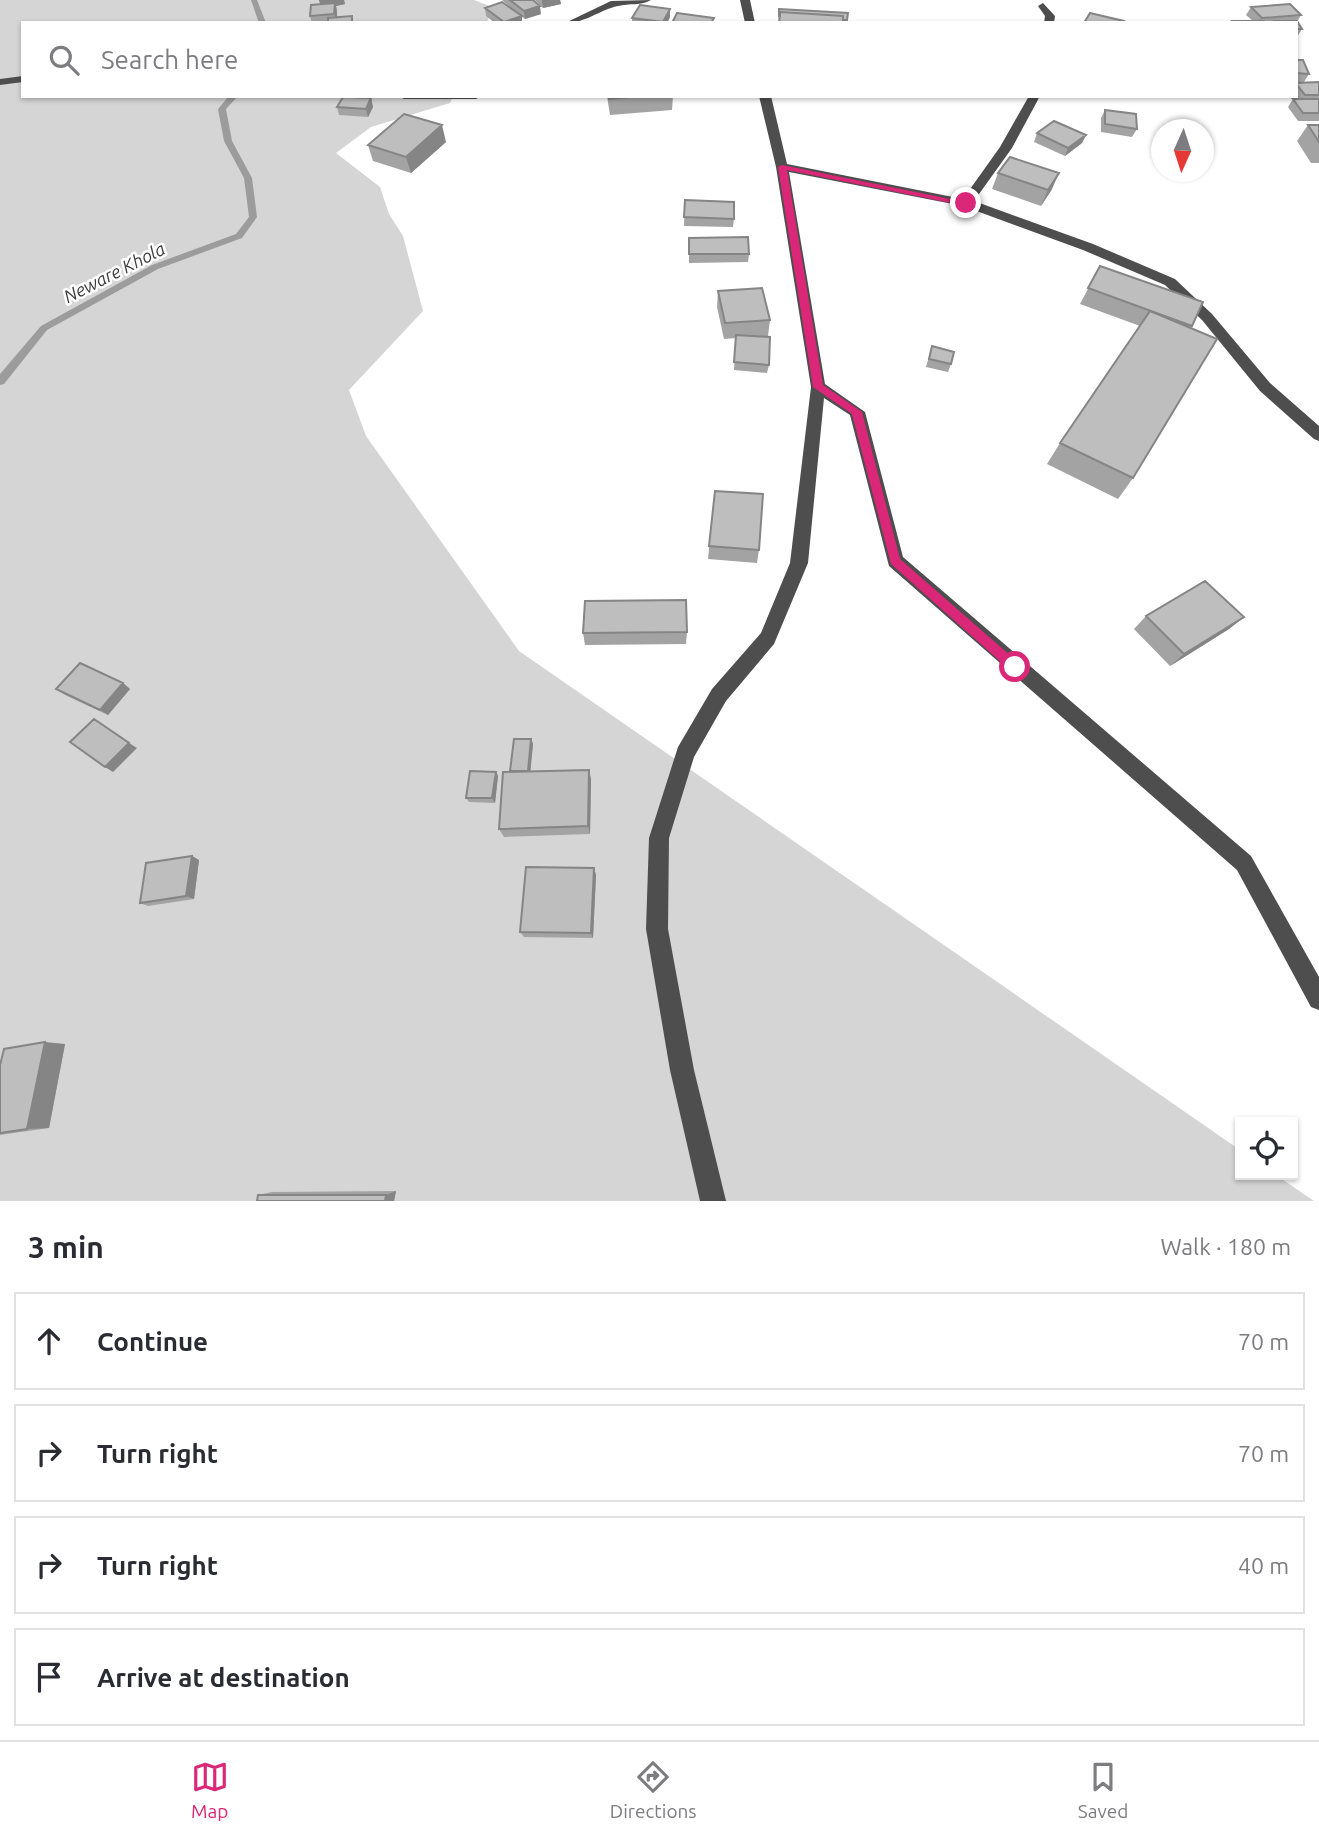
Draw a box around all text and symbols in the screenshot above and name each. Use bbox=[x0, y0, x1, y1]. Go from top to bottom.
search box bbox=[21, 21, 1298, 98]
icon: search bbox=[45, 41, 83, 79]
text: Search here bbox=[101, 45, 238, 74]
north arrow bbox=[1151, 119, 1214, 182]
route end bbox=[950, 187, 981, 218]
water label: Neware Khola bbox=[60, 238, 168, 306]
route start bbox=[999, 651, 1030, 682]
map controls bbox=[1235, 1117, 1298, 1180]
button: locate bbox=[1235, 1117, 1298, 1180]
text: 3 min bbox=[28, 1230, 104, 1264]
text: Walk · 180 m bbox=[1160, 1234, 1291, 1259]
icon: ahead bbox=[30, 1322, 68, 1360]
text: Continue bbox=[97, 1327, 208, 1356]
text: 70 m bbox=[1238, 1329, 1289, 1354]
icon: right bbox=[30, 1434, 68, 1472]
text: Turn right bbox=[97, 1439, 218, 1468]
text: 70 m bbox=[1238, 1441, 1289, 1466]
icon: right bbox=[30, 1546, 68, 1584]
text: Turn right bbox=[97, 1551, 218, 1580]
text: 40 m bbox=[1238, 1553, 1289, 1578]
icon: arrive bbox=[30, 1658, 68, 1696]
text: Arrive at destination bbox=[97, 1663, 350, 1692]
tab: Map bbox=[191, 1758, 229, 1822]
tab: Directions bbox=[610, 1758, 697, 1822]
tab: Saved bbox=[1078, 1758, 1128, 1822]

